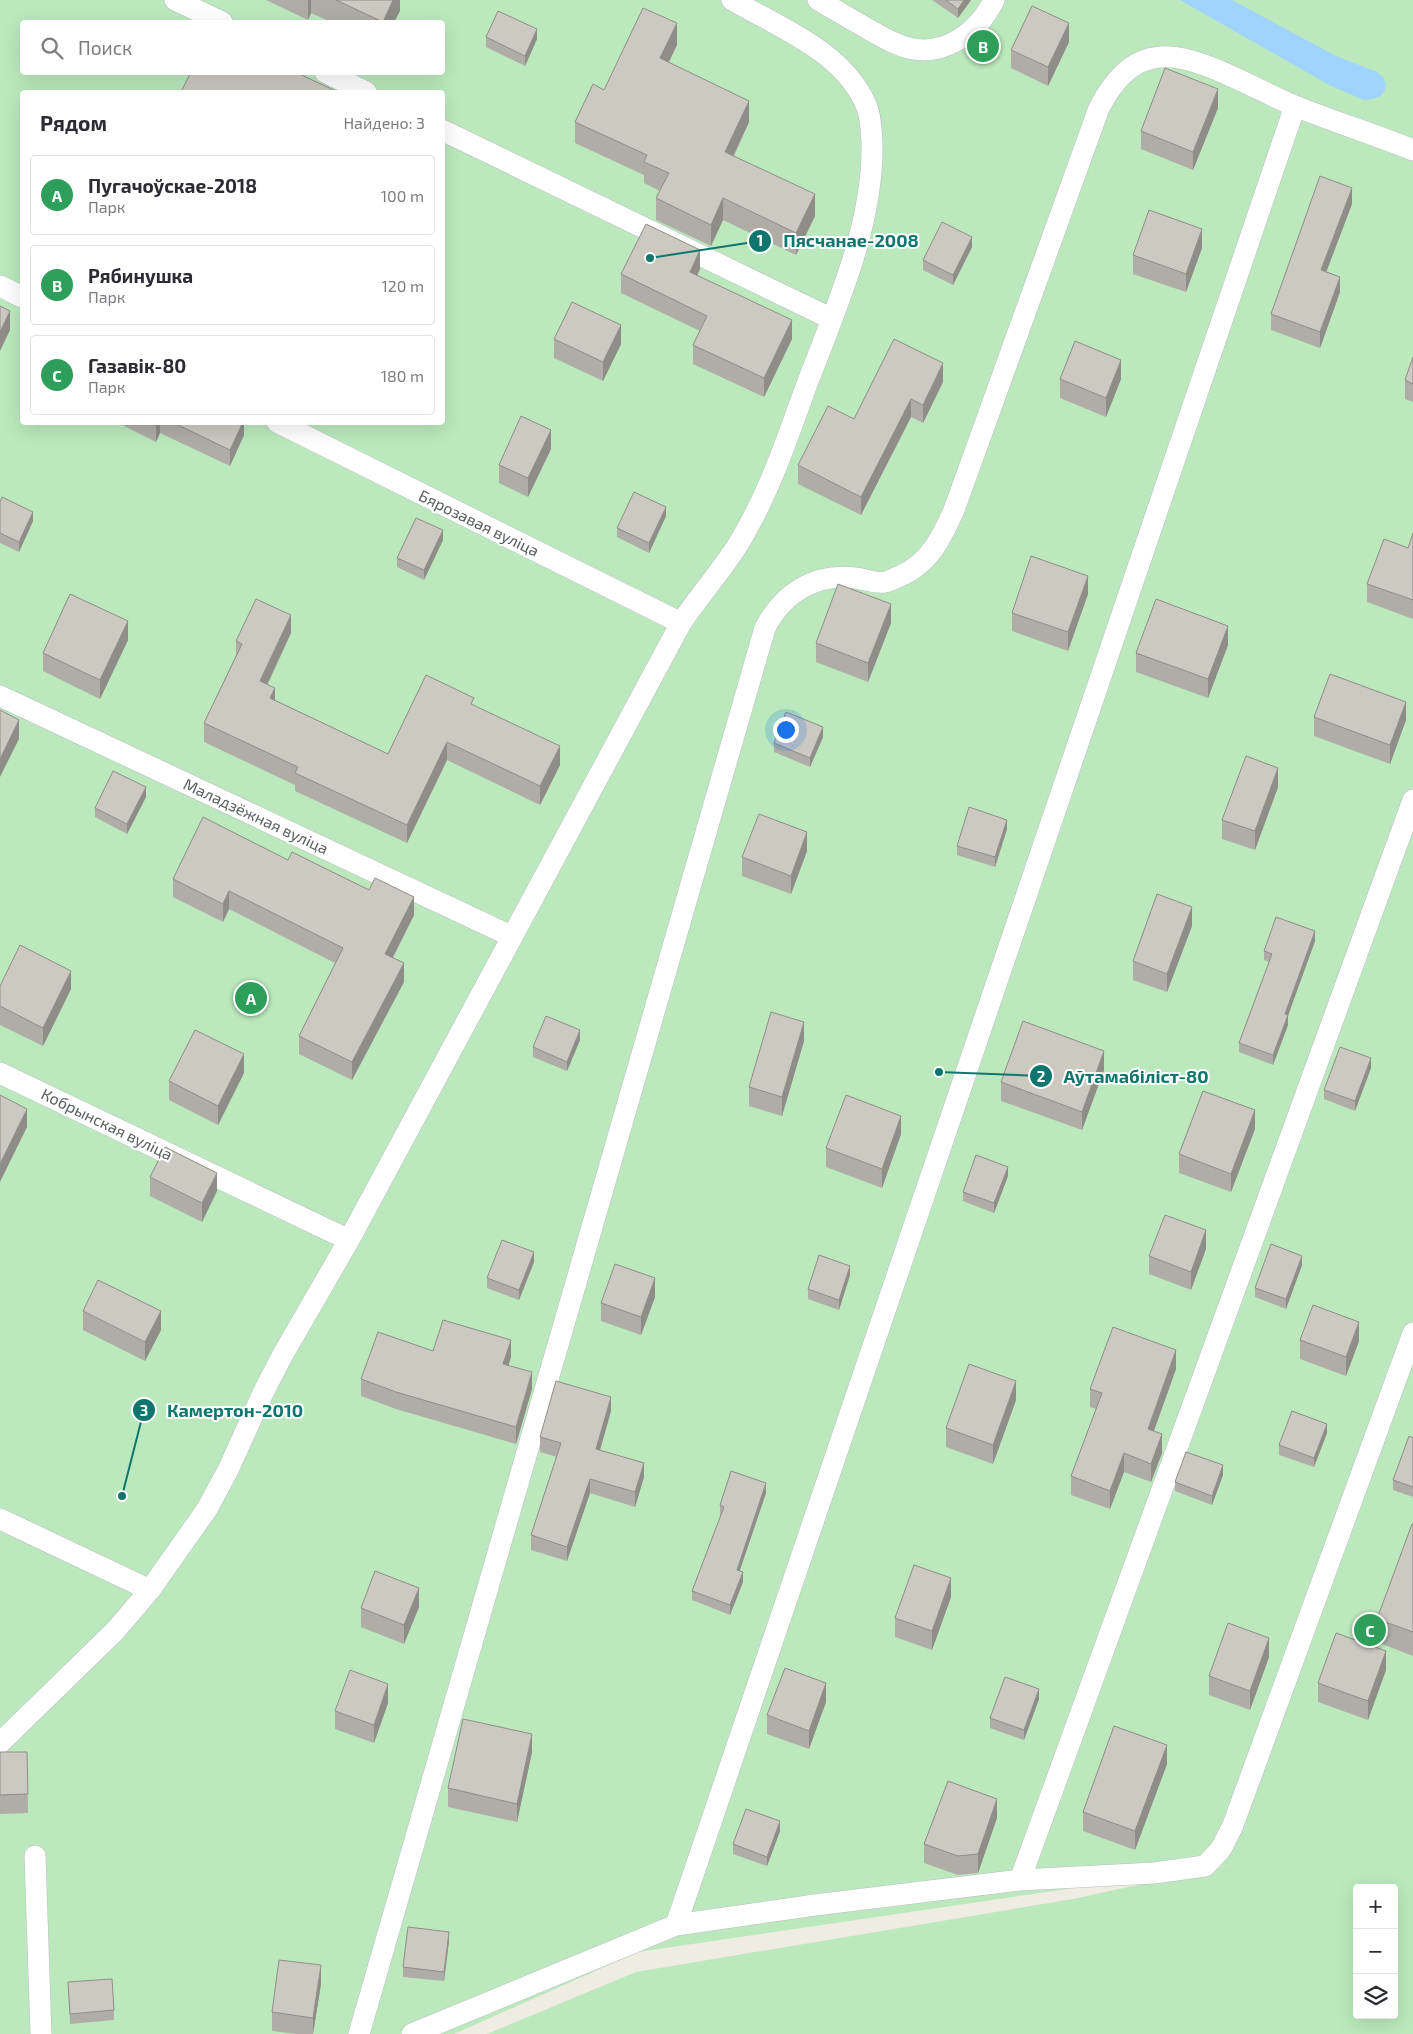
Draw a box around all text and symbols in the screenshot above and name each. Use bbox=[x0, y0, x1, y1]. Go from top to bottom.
search box bbox=[20, 20, 445, 75]
pin: B bbox=[967, 27, 999, 65]
icon: search bbox=[38, 34, 66, 62]
text: Поиск bbox=[78, 36, 132, 59]
text: Рядом bbox=[40, 110, 107, 135]
text: Найдено: 3 bbox=[343, 113, 425, 132]
text: Пугачоўскае-2018 bbox=[88, 174, 257, 197]
text: A bbox=[52, 186, 62, 205]
text: 100 m bbox=[381, 186, 424, 205]
text: Парк bbox=[88, 197, 125, 216]
callout: Пясчанае-2008 bbox=[748, 224, 929, 257]
text: Пясчанае-2008 bbox=[783, 229, 919, 251]
text: 1 bbox=[757, 231, 763, 249]
text: Рябинушка bbox=[88, 264, 193, 287]
text: B bbox=[52, 276, 62, 295]
text: 120 m bbox=[381, 276, 424, 295]
text: Парк bbox=[88, 287, 125, 306]
text: Газавік-80 bbox=[88, 354, 186, 377]
text: C bbox=[52, 366, 62, 385]
text: 180 m bbox=[381, 366, 424, 385]
text: Парк bbox=[88, 377, 125, 396]
street label: Бярозавая вуліца bbox=[416, 485, 542, 561]
your location bbox=[773, 717, 799, 743]
street label: Маладзёжная вуліца bbox=[180, 774, 332, 858]
pin: A bbox=[235, 979, 267, 1017]
callout: Аўтамабіліст-80 bbox=[1028, 1060, 1219, 1093]
text: Аўтамабіліст-80 bbox=[1063, 1065, 1209, 1087]
text: 2 bbox=[1037, 1067, 1046, 1085]
street label: Кобрынская вуліца bbox=[38, 1084, 176, 1164]
callout: Камертон-2010 bbox=[132, 1394, 313, 1427]
text: Камертон-2010 bbox=[167, 1399, 303, 1421]
text: 3 bbox=[140, 1401, 148, 1419]
pin: C bbox=[1354, 1611, 1386, 1649]
map controls bbox=[1353, 1884, 1398, 2019]
button: + bbox=[1353, 1884, 1398, 1929]
button: − bbox=[1353, 1929, 1398, 1974]
button: layers bbox=[1353, 1974, 1398, 2019]

